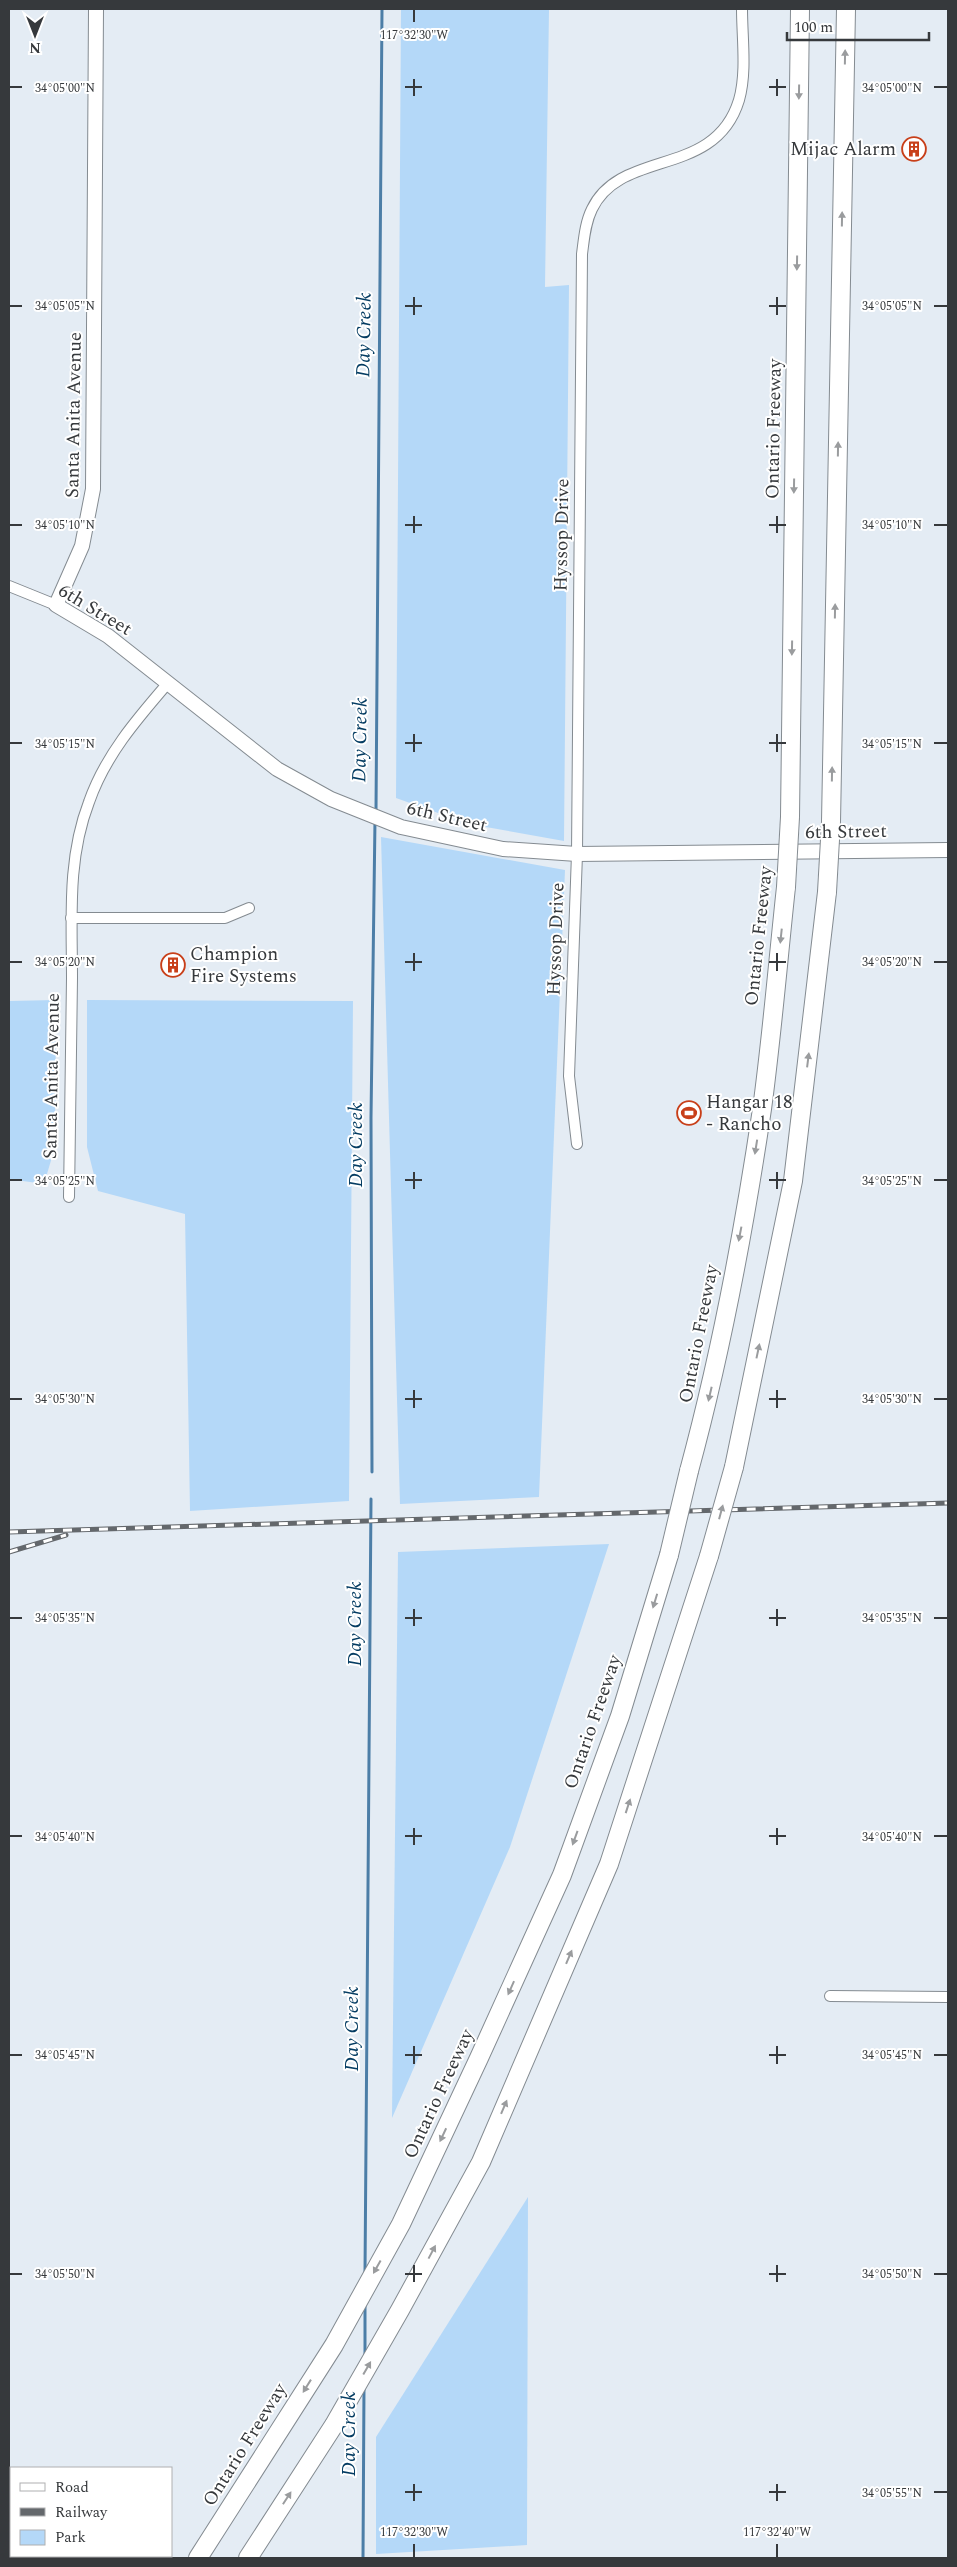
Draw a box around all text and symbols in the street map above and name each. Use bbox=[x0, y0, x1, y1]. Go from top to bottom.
north arrow bbox=[10, 10, 60, 60]
scale bar bbox=[787, 10, 930, 42]
text: 100 m bbox=[794, 16, 833, 39]
text: 117°32'30"W bbox=[380, 26, 448, 45]
text: N bbox=[29, 37, 41, 58]
one-way arrow bbox=[841, 49, 849, 65]
text: 34°05'00"N bbox=[35, 79, 95, 98]
text: 34°05'00"N bbox=[862, 79, 922, 98]
one-way arrow bbox=[795, 85, 803, 101]
place label: Mijac Alarm bbox=[790, 135, 896, 164]
building icon: Mijac Alarm bbox=[901, 136, 927, 162]
one-way arrow bbox=[838, 211, 846, 227]
one-way arrow bbox=[793, 255, 801, 271]
water label: Day Creek bbox=[348, 292, 380, 378]
text: 34°05'05"N bbox=[35, 297, 95, 316]
text: 34°05'05"N bbox=[862, 297, 922, 316]
street label: Santa Anita Avenue bbox=[58, 332, 90, 498]
street label: Ontario Freeway bbox=[758, 358, 790, 500]
one-way arrow bbox=[834, 440, 842, 456]
street label: Hyssop Drive bbox=[547, 478, 577, 592]
one-way arrow bbox=[790, 478, 798, 494]
text: 34°05'10"N bbox=[35, 516, 95, 535]
text: 34°05'10"N bbox=[862, 516, 922, 535]
street label: 6th Street bbox=[52, 576, 138, 644]
one-way arrow bbox=[831, 603, 839, 619]
one-way arrow bbox=[788, 640, 796, 656]
water label: Day Creek bbox=[344, 697, 376, 783]
text: 34°05'15"N bbox=[35, 735, 95, 754]
text: 34°05'15"N bbox=[862, 735, 922, 754]
one-way arrow bbox=[828, 765, 836, 781]
street label: 6th Street bbox=[404, 794, 490, 840]
street label: 6th Street bbox=[805, 817, 887, 847]
street label: Ontario Freeway bbox=[737, 864, 781, 1007]
street label: Hyssop Drive bbox=[540, 882, 572, 996]
one-way arrow bbox=[777, 928, 785, 944]
place label: Champion Fire Systems bbox=[190, 940, 297, 991]
building icon: Champion Fire Systems bbox=[160, 952, 186, 978]
text: 34°05'20"N bbox=[35, 953, 95, 972]
text: 34°05'20"N bbox=[862, 953, 922, 972]
street label: Santa Anita Avenue bbox=[36, 993, 68, 1159]
one-way arrow bbox=[804, 1052, 812, 1068]
place label: Hangar 18 - Rancho bbox=[706, 1088, 792, 1139]
sports icon: Hangar 18 - Rancho bbox=[676, 1100, 702, 1126]
water label: Day Creek bbox=[341, 1102, 371, 1188]
one-way arrow bbox=[751, 1139, 759, 1155]
text: 34°05'25"N bbox=[35, 1172, 95, 1191]
text: 34°05'25"N bbox=[862, 1172, 922, 1191]
one-way arrow bbox=[736, 1226, 744, 1242]
street label: Ontario Freeway bbox=[671, 1261, 727, 1406]
one-way arrow bbox=[754, 1343, 762, 1358]
one-way arrow bbox=[706, 1386, 714, 1401]
text: 34°05'30"N bbox=[35, 1390, 95, 1409]
text: 34°05'30"N bbox=[862, 1390, 922, 1409]
one-way arrow bbox=[718, 1504, 726, 1519]
water label: Day Creek bbox=[340, 1581, 370, 1667]
one-way arrow bbox=[650, 1594, 658, 1609]
text: 34°05'35"N bbox=[35, 1609, 95, 1628]
text: 34°05'35"N bbox=[862, 1609, 922, 1628]
street label: Ontario Freeway bbox=[556, 1650, 630, 1793]
one-way arrow bbox=[624, 1798, 632, 1813]
text: 34°05'40"N bbox=[35, 1828, 95, 1847]
text: 34°05'40"N bbox=[862, 1828, 922, 1847]
one-way arrow bbox=[571, 1831, 579, 1846]
one-way arrow bbox=[565, 1950, 573, 1964]
one-way arrow bbox=[507, 1981, 515, 1995]
water label: Day Creek bbox=[337, 1986, 367, 2072]
street label: Ontario Freeway bbox=[396, 2023, 482, 2164]
text: 34°05'45"N bbox=[35, 2046, 95, 2065]
text: 34°05'45"N bbox=[862, 2046, 922, 2065]
one-way arrow bbox=[501, 2100, 509, 2114]
one-way arrow bbox=[439, 2128, 447, 2142]
one-way arrow bbox=[428, 2245, 436, 2259]
one-way arrow bbox=[373, 2259, 381, 2274]
text: 34°05'50"N bbox=[35, 2265, 95, 2284]
text: 34°05'50"N bbox=[862, 2265, 922, 2284]
one-way arrow bbox=[363, 2360, 371, 2375]
street label: Ontario Freeway bbox=[195, 2377, 295, 2512]
one-way arrow bbox=[303, 2379, 312, 2393]
water label: Day Creek bbox=[334, 2391, 364, 2477]
legend bbox=[10, 2467, 172, 2557]
text: Road bbox=[55, 2476, 89, 2499]
text: 34°05'55"N bbox=[862, 2484, 922, 2503]
one-way arrow bbox=[282, 2491, 292, 2504]
text: Railway bbox=[55, 2501, 108, 2524]
text: 117°32'30"W bbox=[380, 2523, 448, 2542]
text: 117°32'40"W bbox=[743, 2523, 811, 2542]
text: Park bbox=[55, 2526, 86, 2549]

